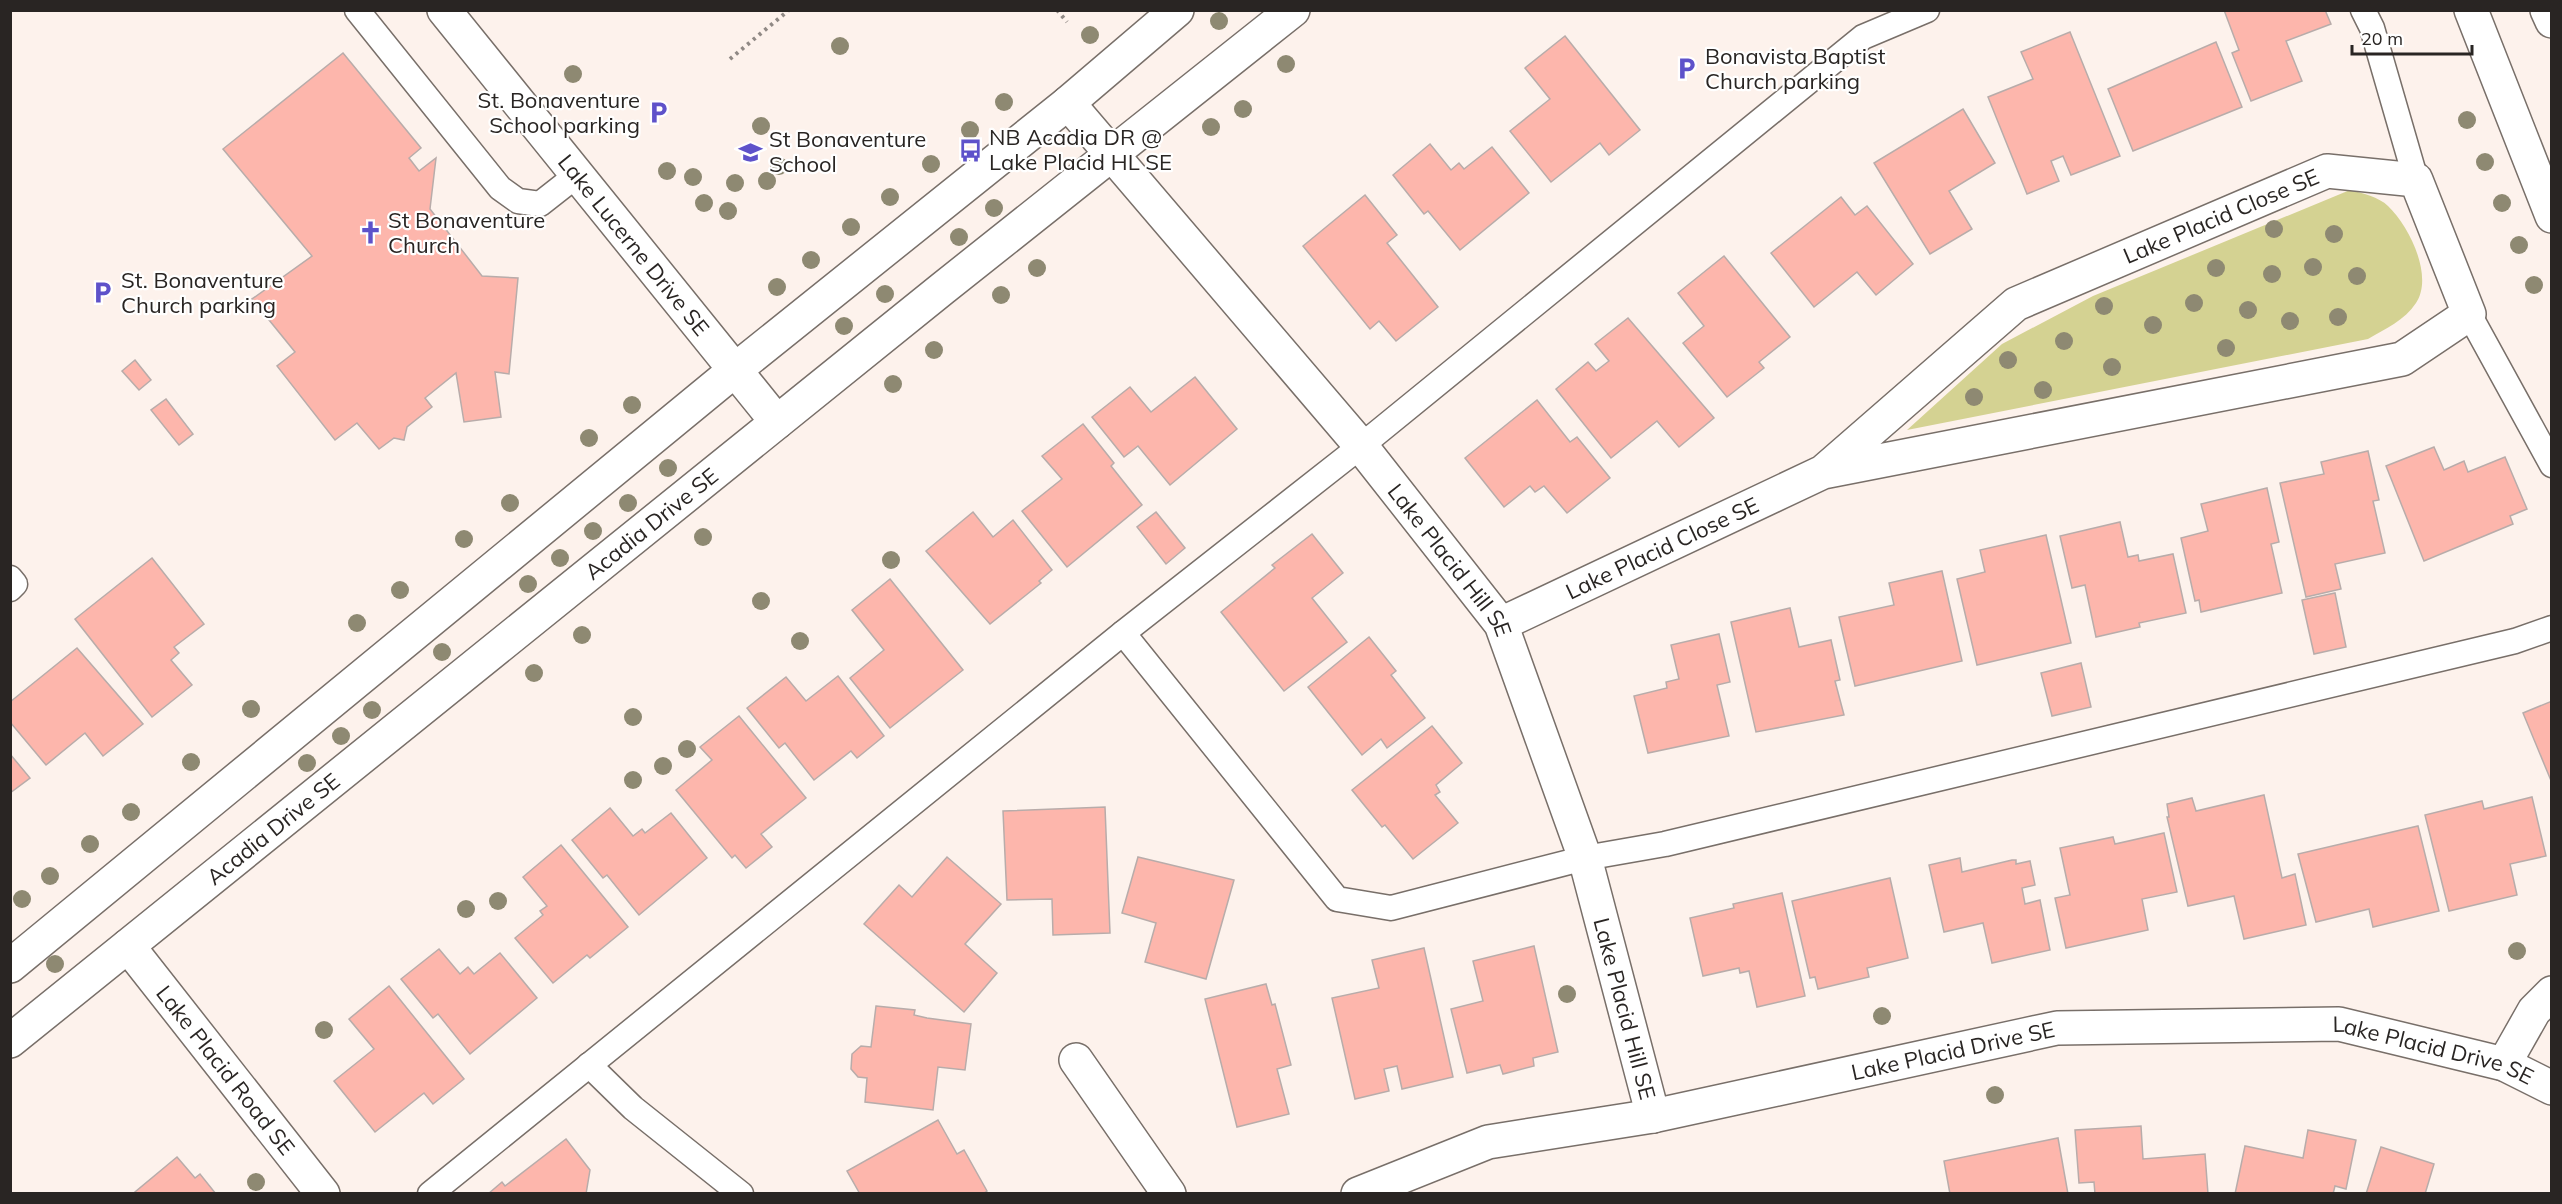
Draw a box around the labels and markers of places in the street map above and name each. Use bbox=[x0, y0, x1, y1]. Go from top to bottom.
place label: Bonavista Baptist Church parking bbox=[1705, 42, 1886, 95]
parking icon: Bonavista Baptist Church parking bbox=[1674, 56, 1700, 82]
place label: St. Bonaventure School parking bbox=[477, 86, 640, 139]
parking icon: St. Bonaventure School parking bbox=[645, 100, 671, 126]
place label: NB Acadia DR @ Lake Placid HL SE bbox=[989, 123, 1172, 176]
place label: St Bonaventure School bbox=[769, 125, 926, 178]
bus stop icon: NB Acadia DR @ Lake Placid HL SE bbox=[958, 137, 984, 163]
school or university icon: St Bonaventure School bbox=[738, 139, 764, 165]
place label: St Bonaventure Church bbox=[388, 206, 545, 259]
church icon: St Bonaventure Church bbox=[357, 220, 383, 246]
place label: St. Bonaventure Church parking bbox=[121, 266, 284, 319]
parking icon: St. Bonaventure Church parking bbox=[90, 280, 116, 306]

